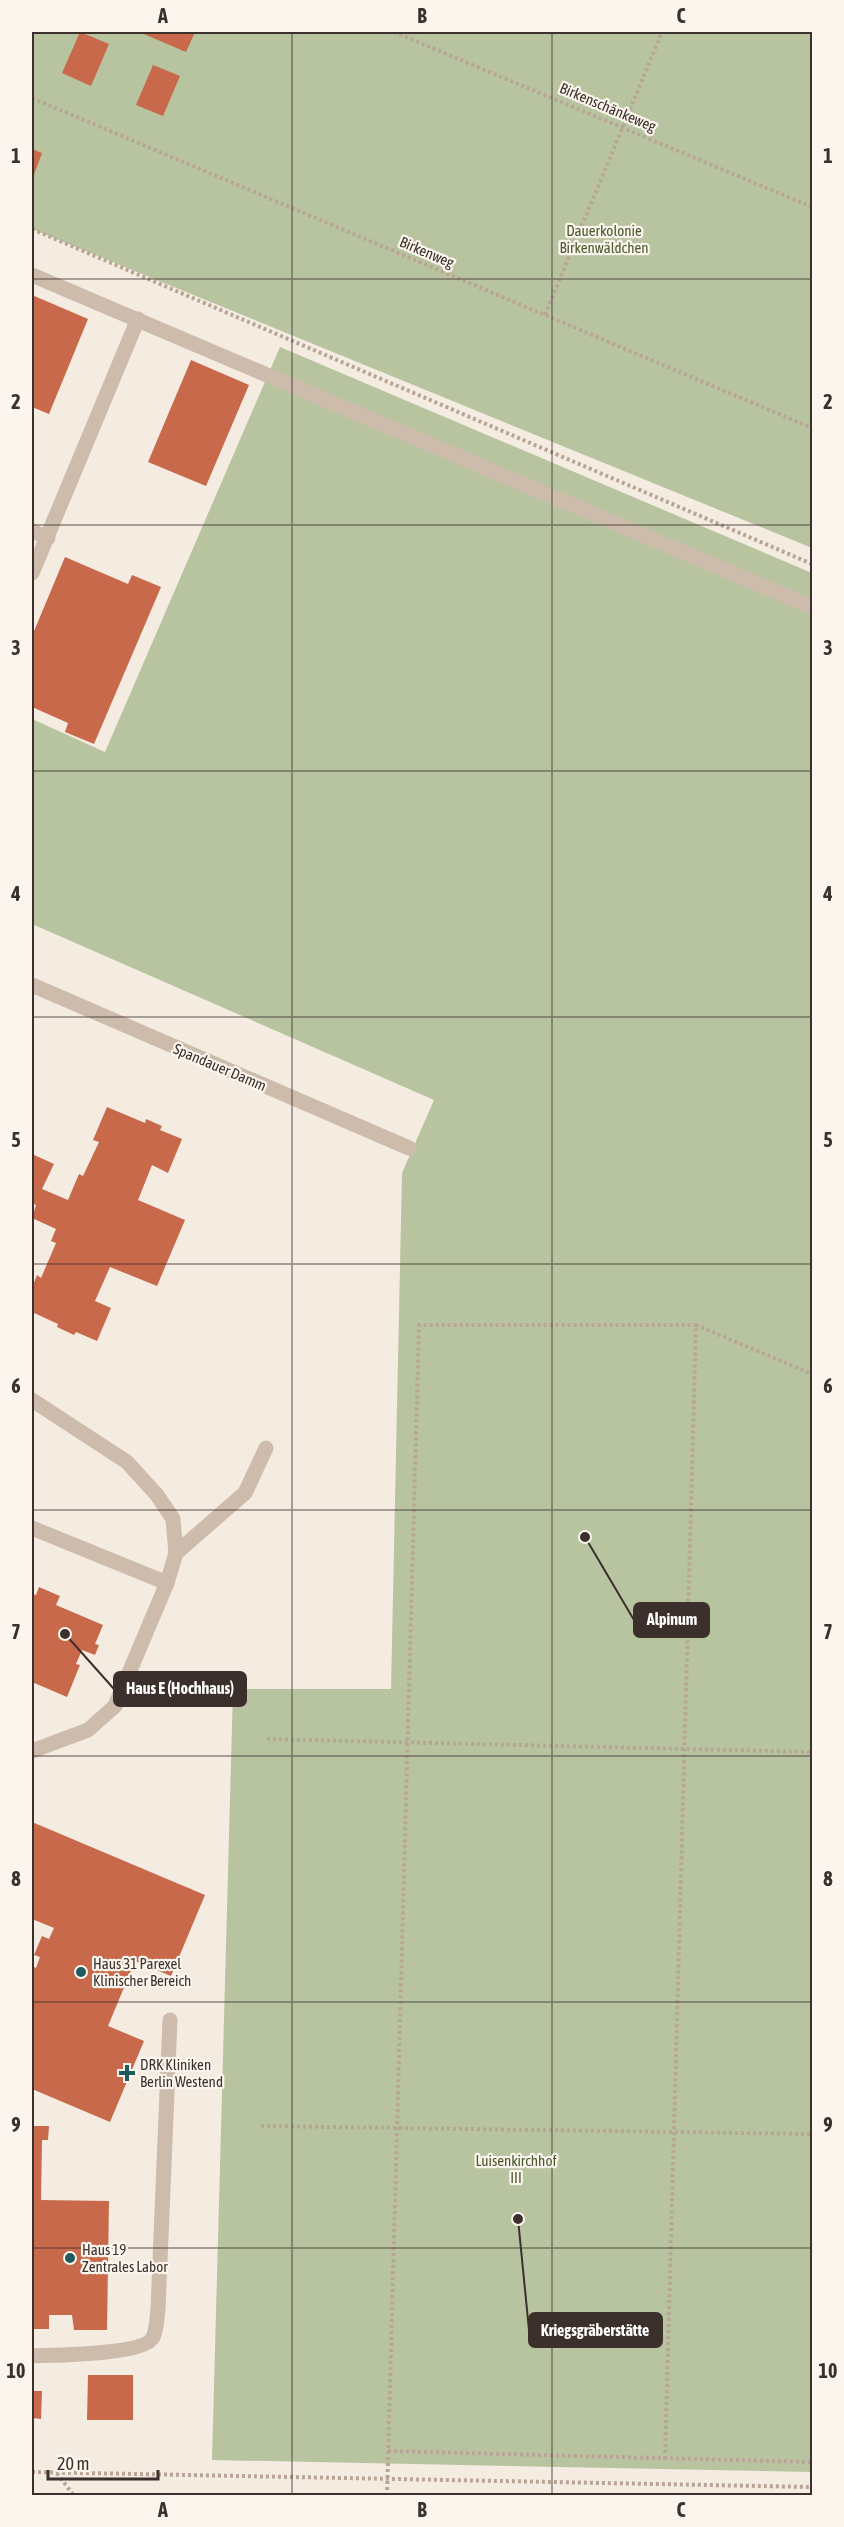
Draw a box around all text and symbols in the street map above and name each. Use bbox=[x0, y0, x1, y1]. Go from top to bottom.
text: A bbox=[157, 4, 168, 27]
text: B bbox=[417, 4, 427, 27]
text: C bbox=[677, 4, 686, 27]
street label: Birkenschänkeweg bbox=[557, 79, 659, 135]
text: 1 bbox=[11, 144, 21, 167]
text: 1 bbox=[823, 144, 833, 167]
park label: Dauerkolonie Birkenwäldchen bbox=[560, 222, 649, 256]
street label: Birkenweg bbox=[397, 233, 457, 271]
text: 2 bbox=[11, 390, 21, 413]
text: 2 bbox=[823, 390, 833, 413]
text: 3 bbox=[11, 636, 21, 659]
text: 3 bbox=[823, 636, 833, 659]
text: 4 bbox=[10, 882, 21, 905]
text: 4 bbox=[822, 882, 833, 905]
street label: Spandauer Damm bbox=[171, 1040, 269, 1094]
text: 5 bbox=[11, 1128, 21, 1151]
text: 5 bbox=[823, 1128, 833, 1151]
text: 6 bbox=[11, 1374, 21, 1397]
text: 6 bbox=[823, 1374, 833, 1397]
callout: Alpinum bbox=[634, 1603, 709, 1637]
text: Alpinum bbox=[646, 1610, 697, 1628]
text: 7 bbox=[11, 1620, 21, 1643]
text: 7 bbox=[823, 1620, 833, 1643]
callout: Haus E (Hochhaus) bbox=[114, 1672, 246, 1706]
text: Haus E (Hochhaus) bbox=[126, 1679, 234, 1697]
text: 8 bbox=[11, 1867, 21, 1890]
text: 8 bbox=[823, 1867, 833, 1890]
place label: Haus 31 Parexel Klinischer Bereich bbox=[93, 1955, 191, 1989]
marker: Haus 31 Parexel Klinischer Bereich bbox=[74, 1965, 88, 1979]
place label: DRK Kliniken Berlin Westend bbox=[140, 2056, 223, 2090]
marker: DRK Kliniken Berlin Westend bbox=[118, 2064, 136, 2082]
text: 9 bbox=[11, 2113, 21, 2136]
text: 9 bbox=[823, 2113, 833, 2136]
park label: Luisenkirchhof III bbox=[475, 2152, 557, 2186]
place label: Haus 19 Zentrales Labor bbox=[82, 2241, 168, 2275]
marker: Haus 19 Zentrales Labor bbox=[63, 2251, 77, 2265]
callout: Kriegsgräberstätte bbox=[529, 2313, 662, 2347]
text: Kriegsgräberstätte bbox=[541, 2321, 649, 2339]
text: 10 bbox=[7, 2359, 25, 2382]
text: 10 bbox=[819, 2359, 837, 2382]
scale bar bbox=[48, 2443, 158, 2481]
text: 20 m bbox=[57, 2453, 89, 2474]
text: A bbox=[157, 2498, 168, 2521]
text: B bbox=[417, 2498, 427, 2521]
text: C bbox=[677, 2498, 686, 2521]

